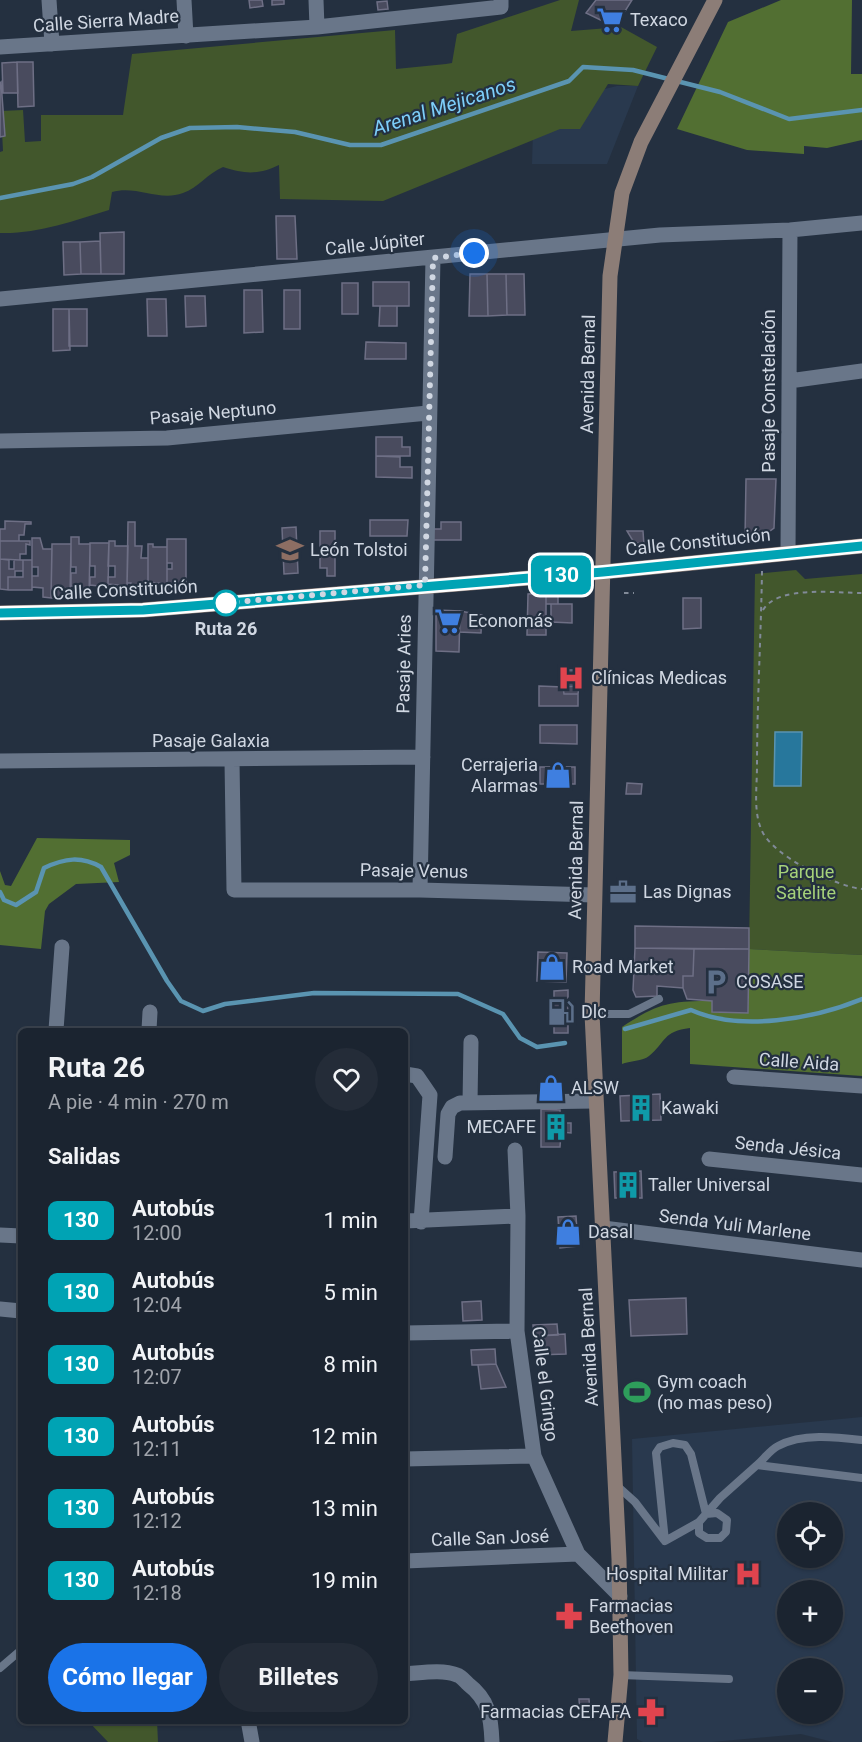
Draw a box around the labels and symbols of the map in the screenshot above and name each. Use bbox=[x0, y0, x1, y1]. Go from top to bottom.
street label: Calle Sierra Madre bbox=[32, 5, 180, 36]
supermarket icon: Texaco bbox=[595, 5, 625, 35]
place label: Texaco bbox=[630, 9, 688, 30]
water label: Arenal Mejicanos bbox=[368, 72, 519, 141]
street label: Calle Júpiter bbox=[324, 228, 426, 259]
your location bbox=[459, 238, 489, 268]
street label: Pasaje Constelación bbox=[758, 309, 779, 473]
street label: Avenida Bernal bbox=[576, 314, 599, 434]
street label: Pasaje Neptuno bbox=[149, 397, 277, 428]
street label: Calle Constitución bbox=[624, 523, 771, 560]
school or university icon: León Tolstoi bbox=[275, 535, 305, 565]
place label: León Tolstoi bbox=[310, 539, 408, 560]
line badge: 130 bbox=[526, 556, 596, 594]
street label: Calle Constitución bbox=[52, 575, 198, 604]
marker: Ruta 26 bbox=[213, 590, 239, 616]
supermarket icon: Economás bbox=[433, 606, 463, 636]
place label: Economás bbox=[468, 610, 553, 631]
street label: Pasaje Aries bbox=[392, 614, 415, 714]
place label: Ruta 26 bbox=[195, 618, 257, 639]
hospital icon: Clínicas Medicas bbox=[556, 663, 586, 693]
place label: Clínicas Medicas bbox=[591, 667, 727, 688]
street label: Pasaje Galaxia bbox=[152, 730, 270, 751]
place label: Cerrajeria Alarmas bbox=[461, 754, 538, 796]
shop icon: Cerrajeria Alarmas bbox=[543, 760, 573, 790]
street label: Avenida Bernal bbox=[564, 800, 587, 920]
street label: Pasaje Venus bbox=[360, 859, 468, 882]
park label: Parque Satelite bbox=[776, 861, 836, 903]
office icon: Las Dignas bbox=[608, 877, 638, 907]
place label: Las Dignas bbox=[643, 881, 732, 902]
shop icon: Road Market bbox=[537, 952, 567, 982]
place label: Road Market bbox=[572, 956, 674, 977]
parking icon: COSASE bbox=[701, 967, 731, 997]
place label: COSASE bbox=[736, 971, 803, 992]
fuel station icon: Dlc bbox=[546, 997, 576, 1027]
place label: Dlc bbox=[581, 1001, 607, 1022]
street label: Calle Aida bbox=[758, 1048, 840, 1075]
shop icon: ALSW bbox=[536, 1073, 566, 1103]
place label: ALSW bbox=[571, 1077, 619, 1098]
building icon: Kawaki bbox=[626, 1093, 656, 1123]
place label: Kawaki bbox=[661, 1097, 719, 1118]
building icon: MECAFE bbox=[541, 1112, 571, 1142]
place label: MECAFE bbox=[466, 1116, 536, 1137]
street label: Senda Jésica bbox=[734, 1131, 842, 1164]
building icon: Taller Universal bbox=[613, 1170, 643, 1200]
place label: Taller Universal bbox=[648, 1174, 770, 1195]
street label: Senda Yuli Marlene bbox=[658, 1205, 812, 1244]
shop icon: Dasal bbox=[553, 1217, 583, 1247]
place label: Dasal bbox=[588, 1221, 633, 1242]
street label: Avenida Bernal bbox=[575, 1287, 602, 1407]
street label: Calle el Gringo bbox=[528, 1325, 563, 1443]
place label: Gym coach (no mas peso) bbox=[657, 1371, 773, 1414]
sports icon: Gym coach (no mas peso) bbox=[622, 1377, 652, 1407]
street label: Calle San José bbox=[431, 1525, 549, 1550]
hospital icon: Hospital Militar bbox=[733, 1559, 763, 1589]
place label: Hospital Militar bbox=[606, 1563, 728, 1584]
place label: Farmacias Beethoven bbox=[589, 1595, 673, 1637]
pharmacy icon: Farmacias Beethoven bbox=[554, 1601, 584, 1631]
pharmacy icon: Farmacias CEFAFA bbox=[636, 1697, 666, 1727]
place label: Farmacias CEFAFA bbox=[480, 1701, 631, 1722]

